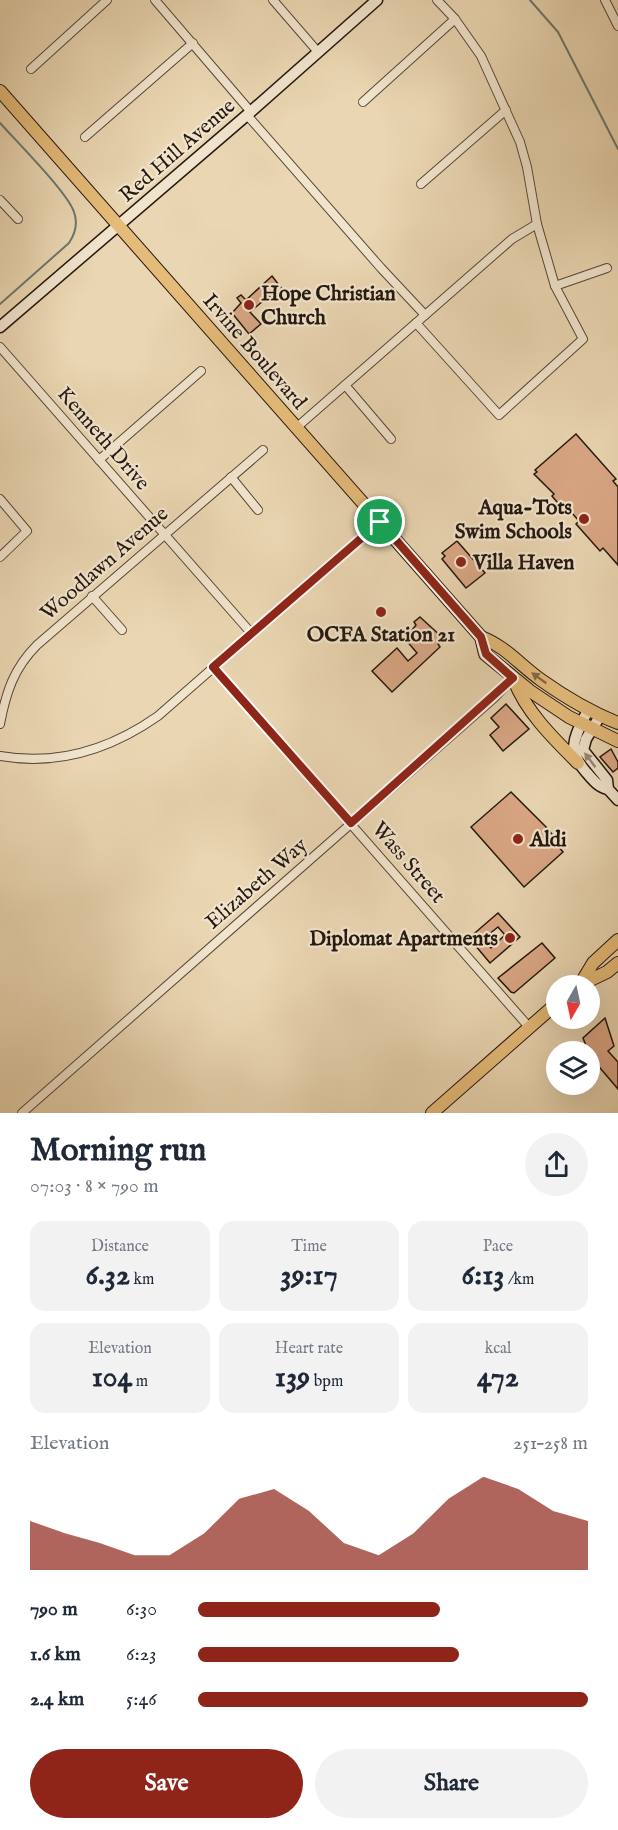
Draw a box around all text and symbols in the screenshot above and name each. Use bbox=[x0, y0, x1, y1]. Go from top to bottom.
street label: Red Hill Avenue bbox=[114, 93, 242, 209]
place label: Hope Christian Church bbox=[261, 281, 396, 332]
street label: Irvine Boulevard bbox=[196, 288, 312, 416]
marker: Hope Christian Church bbox=[242, 298, 256, 312]
street label: Kenneth Drive bbox=[50, 382, 156, 497]
place label: Aqua-Tots Swim Schools bbox=[455, 495, 572, 546]
pin bbox=[354, 496, 405, 547]
street label: Woodlawn Avenue bbox=[35, 501, 175, 627]
icon: arrive bbox=[363, 505, 396, 538]
marker: Aqua-Tots Swim Schools bbox=[577, 512, 591, 526]
place label: Villa Haven bbox=[472, 550, 574, 577]
marker: Villa Haven bbox=[454, 555, 468, 569]
marker: OCFA Station 21 bbox=[374, 605, 388, 619]
place label: OCFA Station 21 bbox=[307, 622, 455, 649]
one-way arrow bbox=[532, 672, 548, 684]
one-way arrow bbox=[584, 752, 596, 768]
street label: Wass Street bbox=[365, 817, 451, 909]
place label: Aldi bbox=[529, 827, 567, 854]
street label: Elizabeth Way bbox=[200, 832, 314, 936]
marker: Aldi bbox=[511, 832, 525, 846]
place label: Diplomat Apartments bbox=[309, 926, 498, 953]
marker: Diplomat Apartments bbox=[503, 931, 517, 945]
north arrow bbox=[546, 975, 600, 1029]
map controls bbox=[546, 975, 600, 1095]
button: layers bbox=[546, 1041, 600, 1095]
text: Morning run bbox=[30, 1130, 206, 1172]
button: share bbox=[525, 1133, 588, 1196]
text: 07:03 · 8 × 790 m bbox=[30, 1174, 159, 1199]
text: Distance bbox=[91, 1237, 149, 1257]
text: Time bbox=[291, 1237, 327, 1257]
text: Pace bbox=[483, 1237, 513, 1257]
text: 6.32 bbox=[86, 1257, 130, 1295]
text: 39:17 bbox=[280, 1257, 338, 1295]
text: 6:13 bbox=[462, 1257, 505, 1295]
text: km bbox=[130, 1270, 154, 1290]
text: /km bbox=[505, 1270, 534, 1290]
text: Elevation bbox=[88, 1339, 152, 1359]
text: Heart rate bbox=[275, 1339, 343, 1359]
text: kcal bbox=[485, 1339, 511, 1359]
text: 104 bbox=[92, 1359, 132, 1397]
text: 139 bbox=[275, 1359, 310, 1397]
text: 472 bbox=[477, 1359, 519, 1397]
text: m bbox=[132, 1372, 148, 1392]
text: bpm bbox=[310, 1372, 343, 1392]
text: Elevation bbox=[30, 1431, 109, 1456]
text: 251–258 m bbox=[513, 1431, 588, 1456]
text: 790 m bbox=[30, 1597, 78, 1622]
text: 6:30 bbox=[126, 1597, 157, 1622]
text: 1.6 km bbox=[30, 1642, 81, 1667]
text: 6:23 bbox=[126, 1642, 157, 1667]
text: 2.4 km bbox=[30, 1687, 84, 1712]
text: 5:46 bbox=[126, 1687, 157, 1712]
button: Save bbox=[30, 1749, 303, 1818]
button: Share bbox=[315, 1749, 588, 1818]

